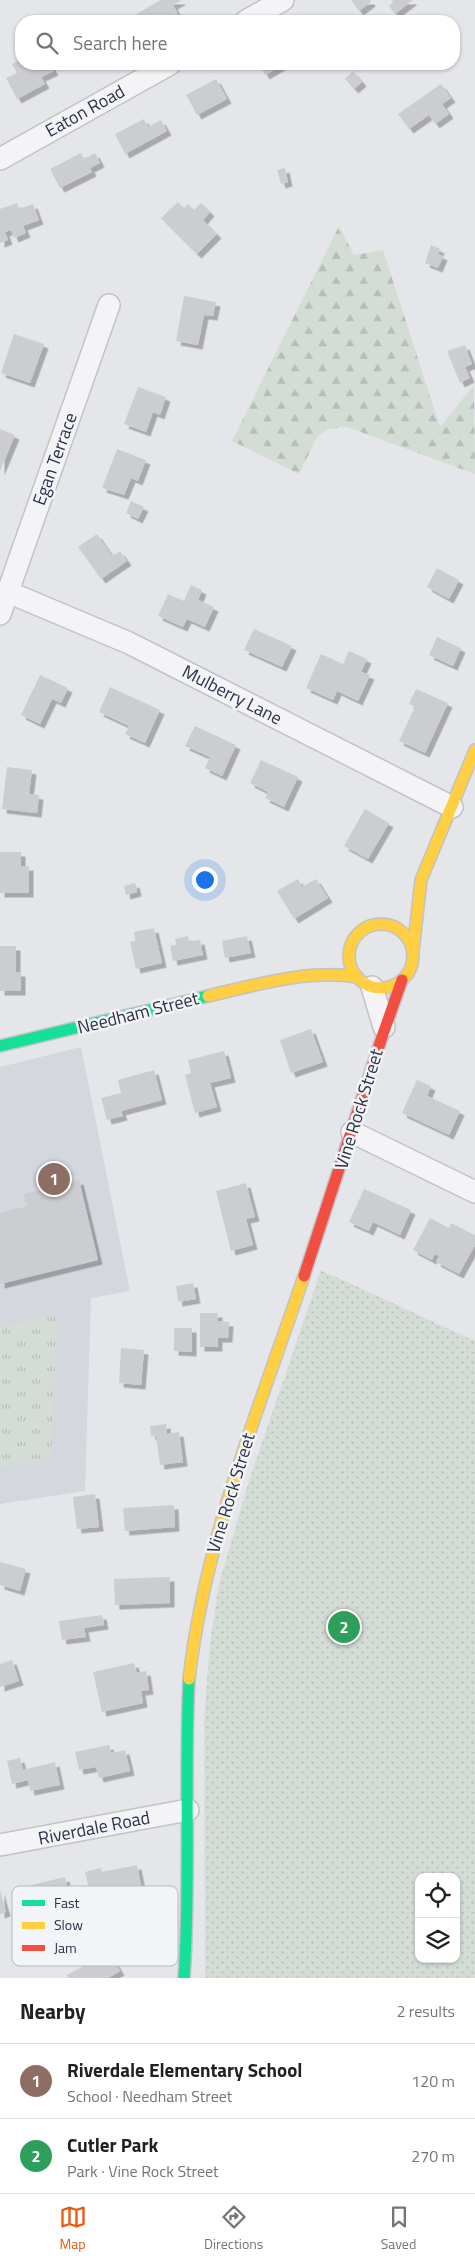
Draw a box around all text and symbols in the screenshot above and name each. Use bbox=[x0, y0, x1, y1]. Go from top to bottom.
search box bbox=[15, 15, 460, 70]
text: Search here bbox=[73, 28, 167, 57]
icon: search bbox=[33, 29, 61, 57]
street label: Eaton Road bbox=[40, 78, 130, 144]
street label: Egan Terrace bbox=[25, 409, 84, 509]
street label: Mulberry Lane bbox=[178, 658, 287, 731]
your location bbox=[192, 867, 218, 893]
street label: Needham Street bbox=[75, 984, 202, 1041]
street label: Vine Rock Street bbox=[327, 1045, 390, 1172]
pin: 1 bbox=[38, 1160, 70, 1198]
street label: Vine Rock Street bbox=[199, 1429, 262, 1556]
pin: 2 bbox=[328, 1608, 360, 1646]
street label: Riverdale Road bbox=[36, 1803, 152, 1852]
map controls bbox=[415, 1873, 460, 1963]
button: locate bbox=[415, 1873, 460, 1918]
legend bbox=[12, 1886, 178, 1966]
text: Fast bbox=[54, 1892, 79, 1913]
text: Slow bbox=[54, 1914, 83, 1935]
button: layers bbox=[415, 1918, 460, 1963]
text: Jam bbox=[54, 1937, 77, 1958]
text: Nearby bbox=[20, 1995, 85, 2027]
text: 2 results bbox=[396, 1999, 455, 2023]
text: Riverdale Elementary School bbox=[67, 2055, 302, 2084]
text: 1 bbox=[32, 2069, 40, 2093]
text: 120 m bbox=[411, 2069, 455, 2093]
text: School · Needham Street bbox=[67, 2084, 232, 2108]
text: Cutler Park bbox=[67, 2130, 158, 2159]
text: 2 bbox=[32, 2144, 40, 2168]
text: 270 m bbox=[411, 2144, 455, 2168]
text: Park · Vine Rock Street bbox=[67, 2159, 219, 2183]
tab: Map bbox=[59, 2203, 87, 2254]
tab: Directions bbox=[204, 2203, 263, 2254]
tab: Saved bbox=[381, 2203, 416, 2254]

